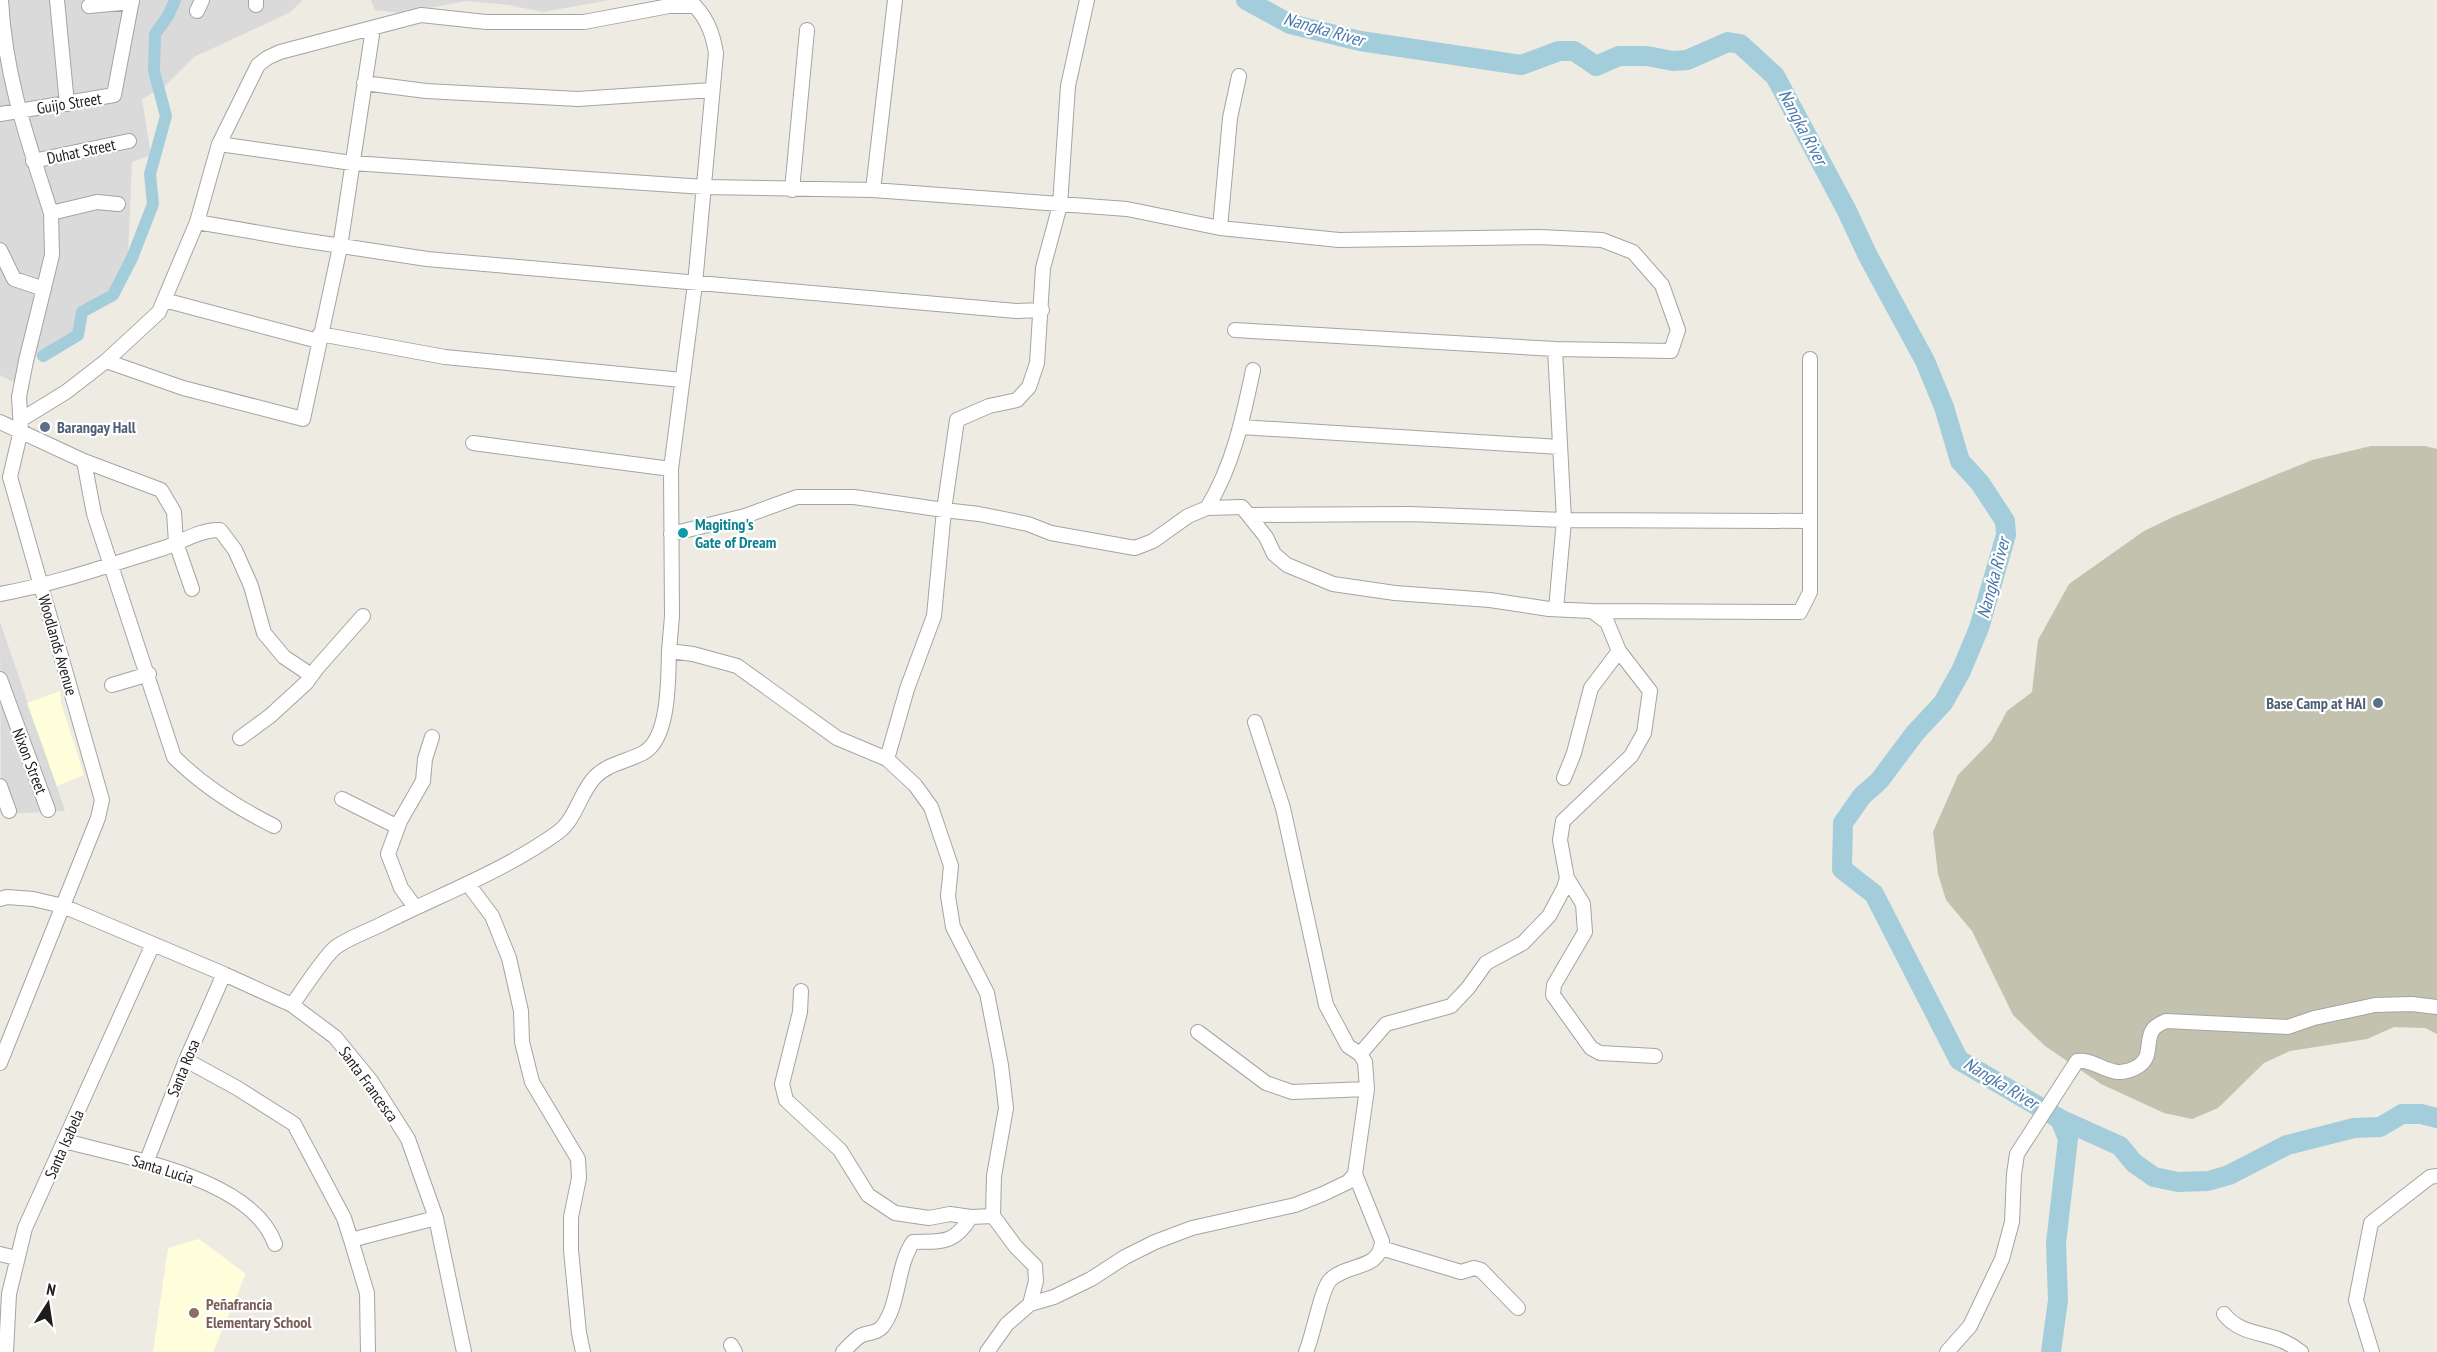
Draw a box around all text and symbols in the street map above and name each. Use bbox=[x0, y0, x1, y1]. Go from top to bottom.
water label: Nangka River bbox=[1281, 7, 1370, 52]
water label: Nangka River bbox=[1773, 85, 1834, 172]
street label: Guijo Street bbox=[35, 88, 103, 118]
street label: Duhat Street bbox=[45, 134, 118, 168]
place label: Barangay Hall bbox=[57, 417, 136, 437]
marker: Barangay Hall bbox=[38, 420, 52, 434]
place label: Magiting's Gate of Dream bbox=[695, 514, 776, 552]
marker: Magiting's Gate of Dream bbox=[676, 526, 690, 540]
water label: Nangka River bbox=[1971, 532, 2016, 621]
street label: Woodlands Avenue bbox=[34, 592, 82, 698]
place label: Base Camp at HAI bbox=[2266, 693, 2366, 713]
marker: Base Camp at HAI bbox=[2371, 696, 2385, 710]
street label: Nixon Street bbox=[8, 725, 52, 797]
street label: Santa Rosa bbox=[162, 1036, 204, 1100]
street label: Santa Francesca bbox=[335, 1042, 403, 1126]
water label: Nangka River bbox=[1960, 1052, 2045, 1116]
street label: Santa Isabela bbox=[40, 1106, 88, 1182]
street label: Santa Lucia bbox=[130, 1150, 196, 1188]
north arrow bbox=[18, 1274, 78, 1334]
text: N bbox=[45, 1279, 57, 1300]
place label: Peñafrancia Elementary School bbox=[206, 1294, 311, 1332]
marker: Peñafrancia Elementary School bbox=[187, 1306, 201, 1320]

